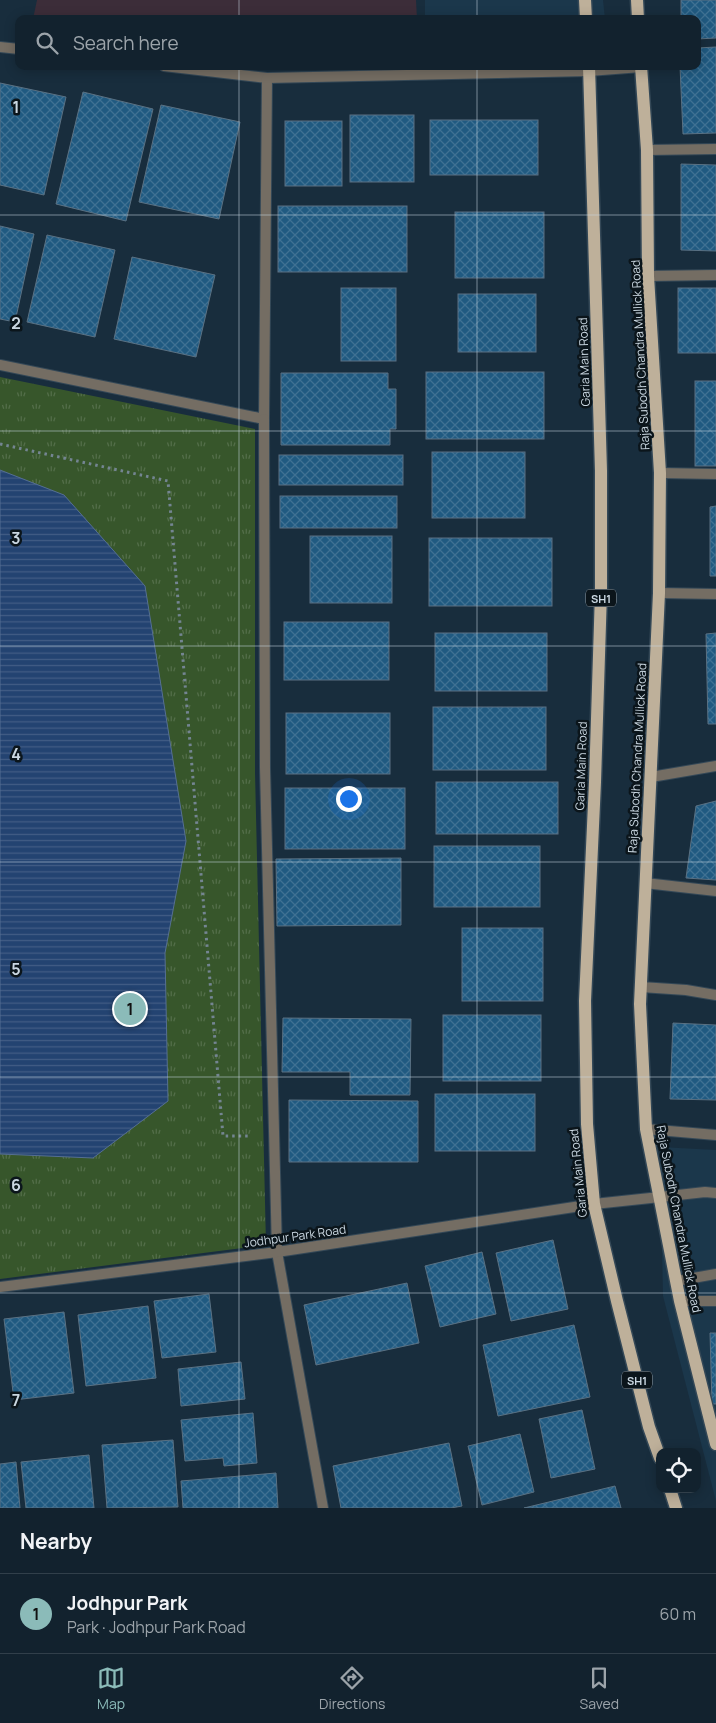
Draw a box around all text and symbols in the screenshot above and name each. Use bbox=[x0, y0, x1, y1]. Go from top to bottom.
search box bbox=[15, 15, 701, 70]
icon: search bbox=[33, 29, 61, 57]
text: Search here bbox=[73, 30, 179, 56]
text: 1 bbox=[12, 96, 20, 118]
street label: Raja Subodh Chandra Mullick Road bbox=[627, 259, 653, 451]
text: 2 bbox=[11, 312, 21, 334]
street label: Garia Main Road bbox=[574, 317, 594, 407]
text: 3 bbox=[11, 527, 21, 549]
road number: SH1 bbox=[586, 590, 616, 606]
street label: Raja Subodh Chandra Mullick Road bbox=[624, 662, 650, 854]
street label: Garia Main Road bbox=[571, 721, 591, 811]
text: 4 bbox=[11, 743, 21, 765]
your location bbox=[336, 786, 362, 812]
text: 5 bbox=[11, 958, 21, 980]
pin: 1 bbox=[114, 990, 146, 1028]
street label: Raja Subodh Chandra Mullick Road bbox=[652, 1124, 706, 1314]
street label: Garia Main Road bbox=[565, 1128, 591, 1218]
text: 6 bbox=[11, 1174, 21, 1196]
street label: Jodhpur Park Road bbox=[243, 1220, 347, 1252]
road number: SH1 bbox=[622, 1372, 652, 1388]
text: 7 bbox=[12, 1389, 20, 1411]
map controls bbox=[656, 1448, 701, 1493]
button: locate bbox=[656, 1448, 701, 1493]
text: Nearby bbox=[20, 1527, 92, 1555]
text: Jodhpur Park bbox=[67, 1590, 187, 1616]
text: 1 bbox=[32, 1603, 40, 1625]
text: 60 m bbox=[660, 1603, 696, 1625]
text: Park · Jodhpur Park Road bbox=[67, 1616, 246, 1638]
tab: Map bbox=[97, 1664, 125, 1713]
tab: Directions bbox=[319, 1664, 385, 1713]
tab: Saved bbox=[580, 1664, 619, 1713]

